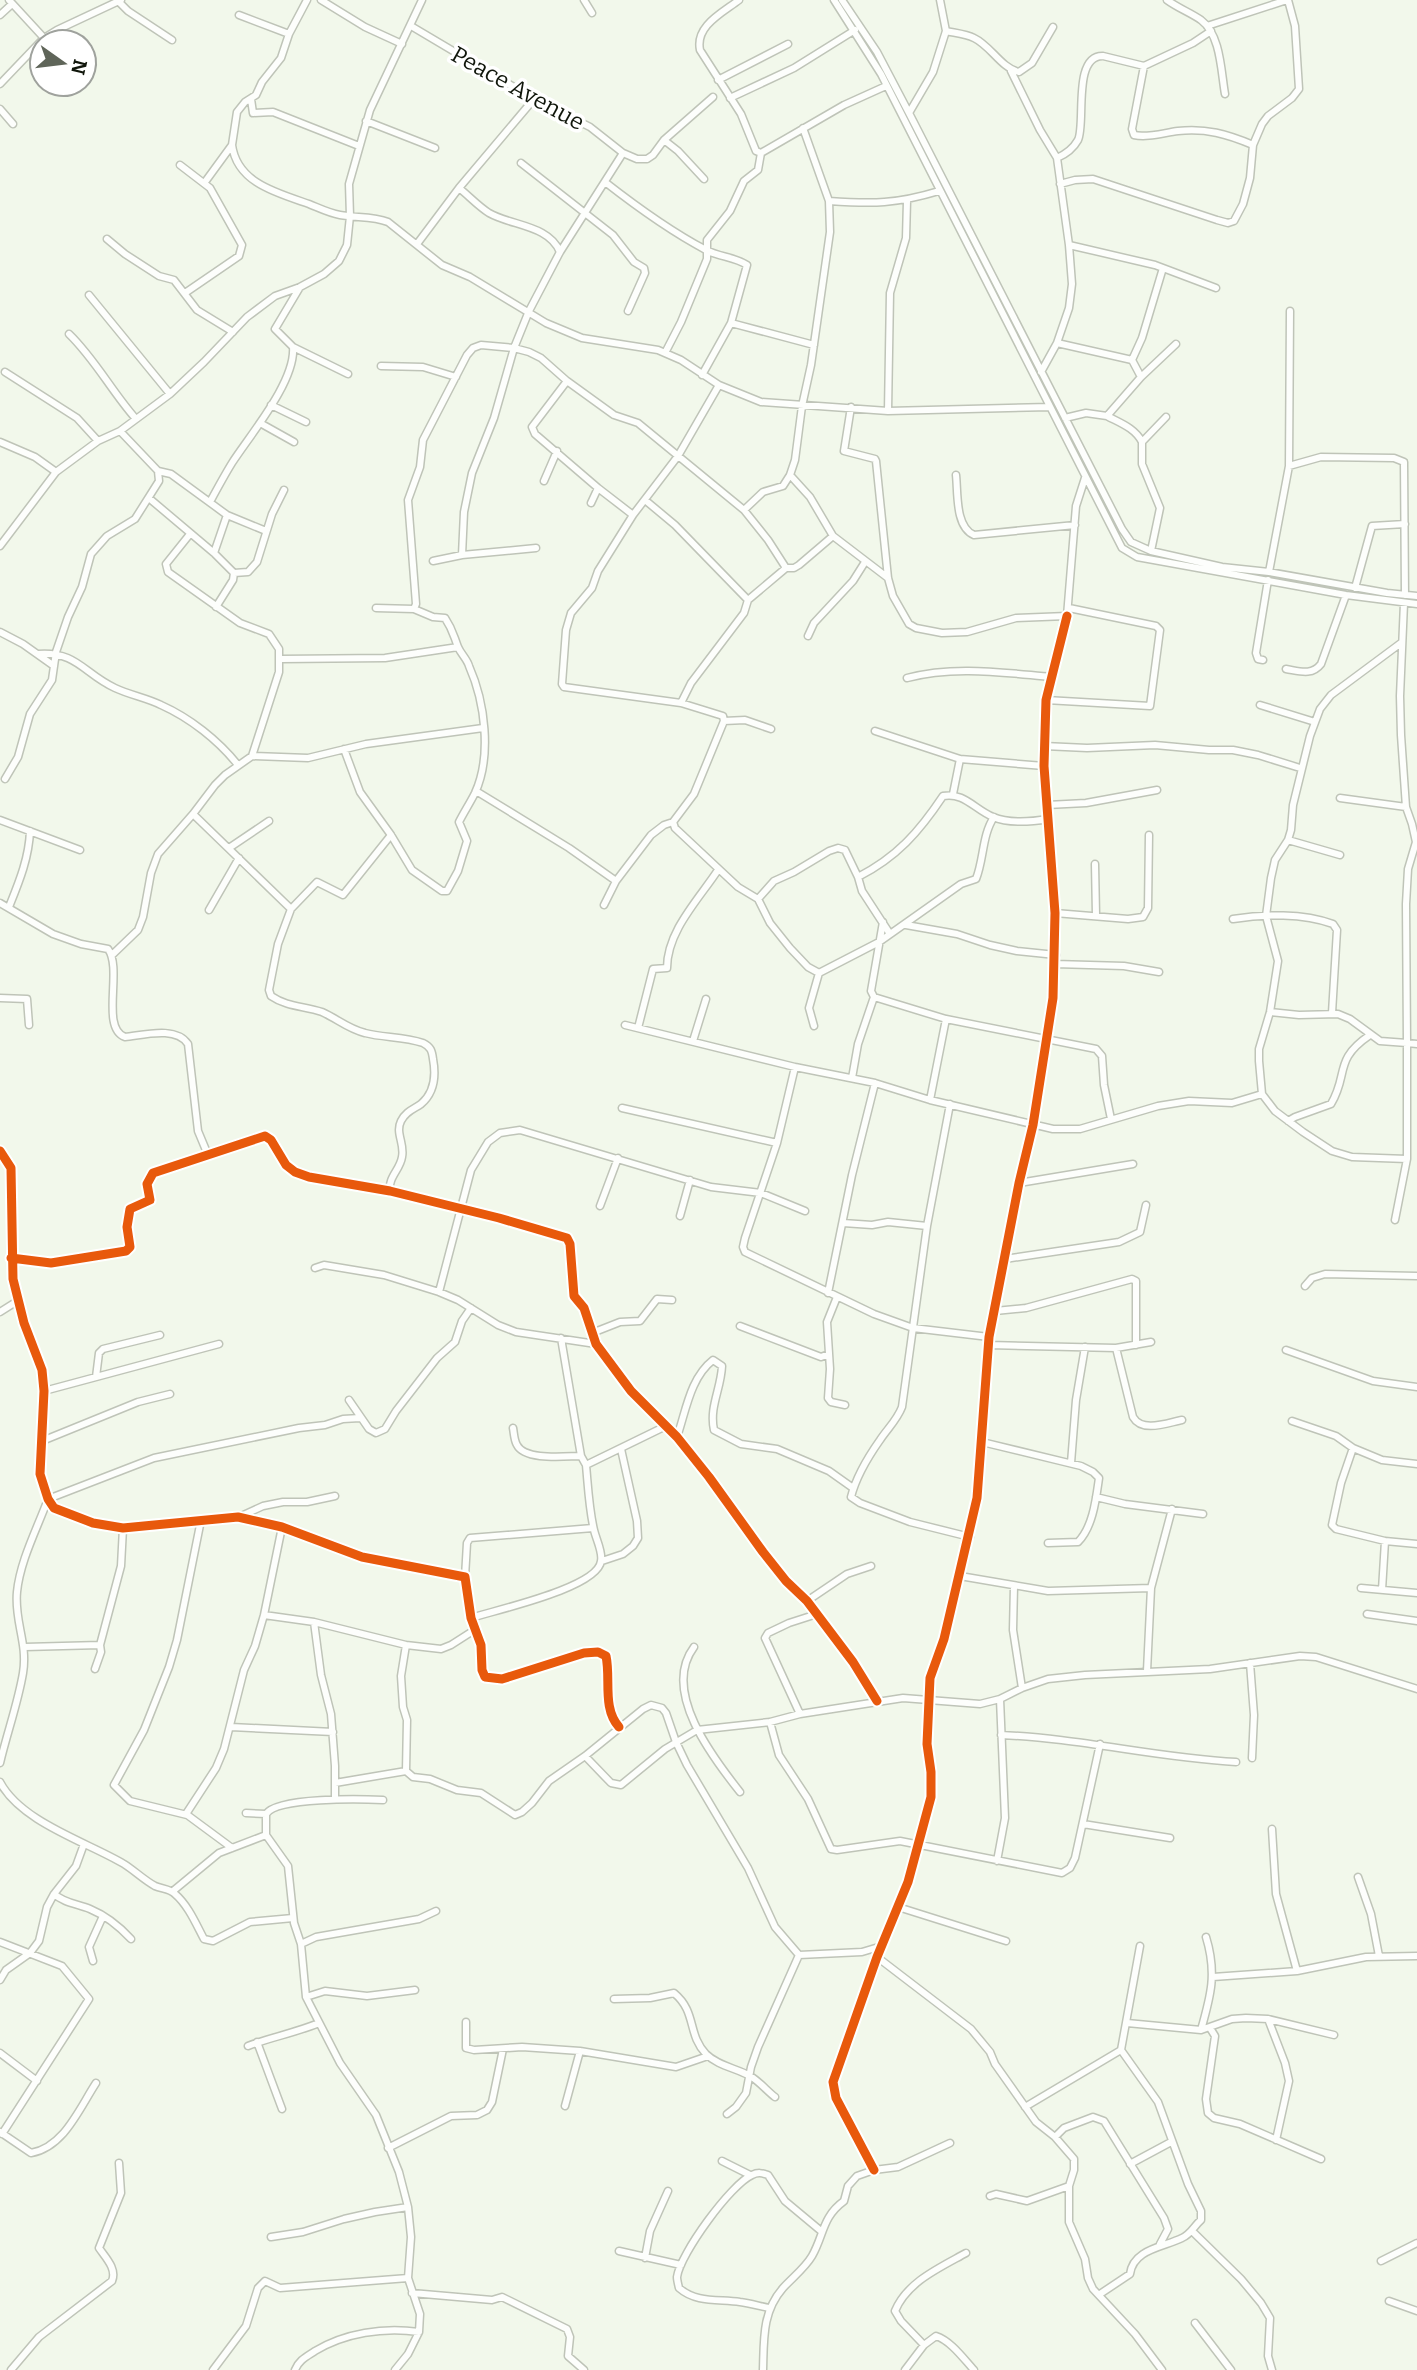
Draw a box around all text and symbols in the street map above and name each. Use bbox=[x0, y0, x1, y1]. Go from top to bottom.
north arrow bbox=[28, 28, 98, 98]
street label: Peace Avenue bbox=[447, 40, 589, 136]
text: N bbox=[66, 57, 92, 77]

